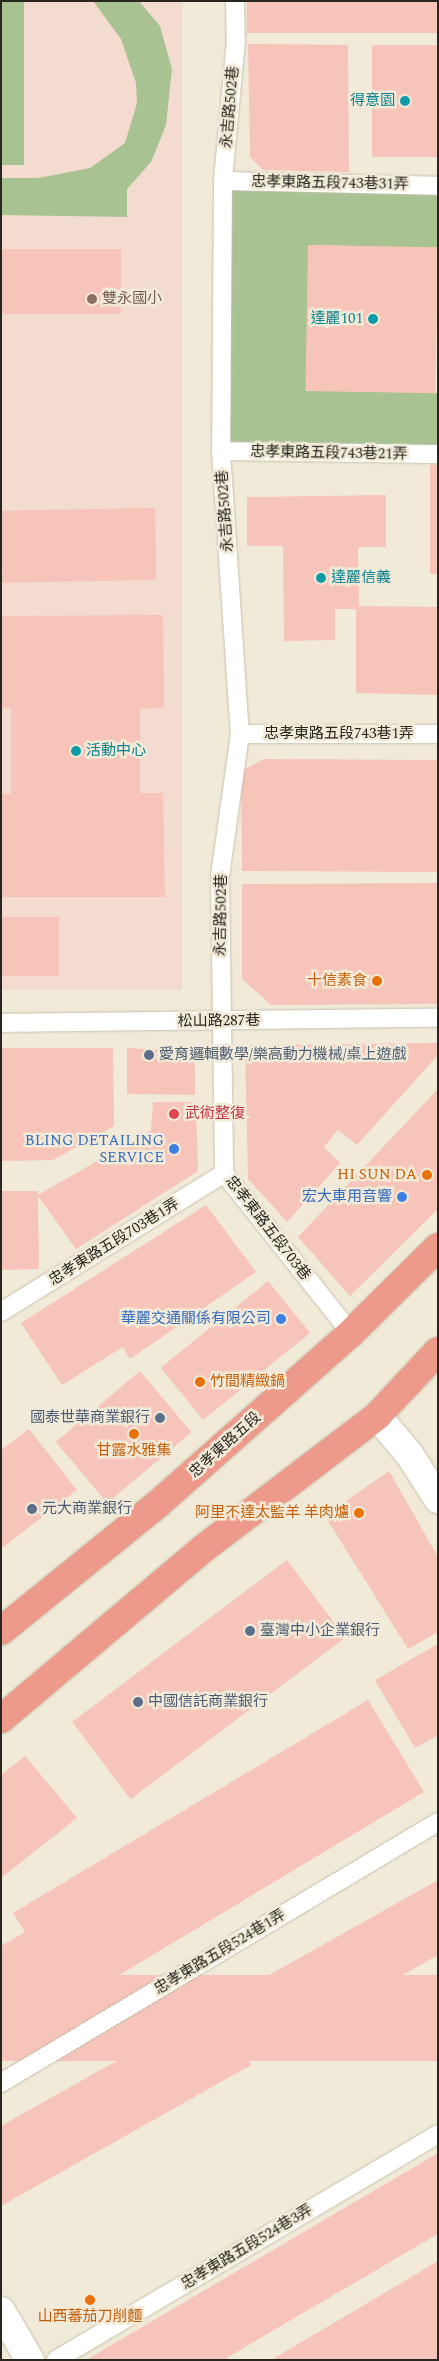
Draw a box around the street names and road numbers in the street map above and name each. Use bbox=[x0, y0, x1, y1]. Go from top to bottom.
street label: 永吉路502巷 bbox=[217, 65, 243, 149]
street label: 忠孝東路五段743巷31弄 bbox=[251, 173, 409, 193]
street label: 忠孝東路五段743巷21弄 bbox=[250, 443, 408, 463]
street label: 永吉路502巷 bbox=[213, 469, 237, 553]
street label: 忠孝東路五段743巷1弄 bbox=[264, 725, 414, 743]
street label: 永吉路502巷 bbox=[211, 874, 231, 956]
street label: 松山路287巷 bbox=[178, 1011, 260, 1031]
street label: 忠孝東路五段703巷 bbox=[222, 1172, 314, 1284]
street label: 忠孝東路五段703巷1弄 bbox=[46, 1195, 182, 1289]
street label: 忠孝東路五段 bbox=[186, 1408, 264, 1482]
street label: 忠孝東路五段524巷1弄 bbox=[151, 1906, 289, 1998]
street label: 忠孝東路五段524巷3弄 bbox=[178, 2201, 316, 2293]

